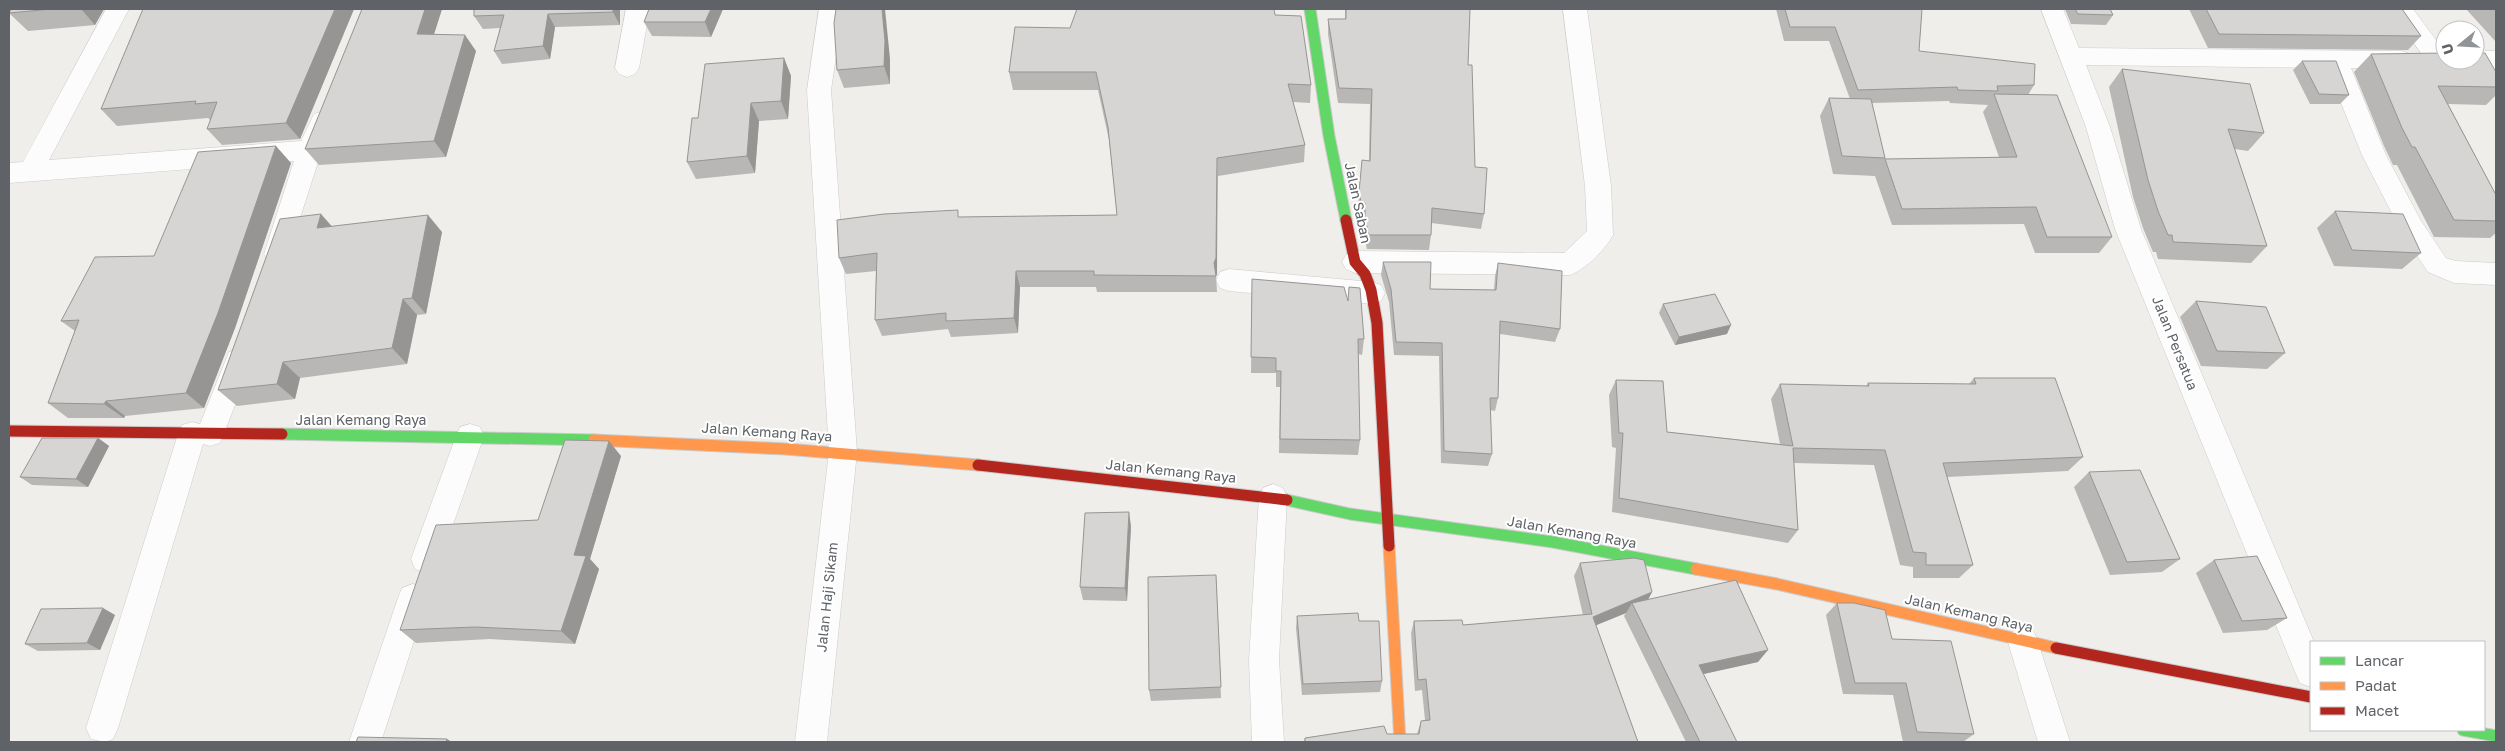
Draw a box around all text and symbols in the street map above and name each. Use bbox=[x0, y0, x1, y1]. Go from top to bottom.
north arrow bbox=[2435, 20, 2485, 70]
text: U bbox=[2437, 42, 2457, 57]
street label: Jalan Saban bbox=[1342, 161, 1375, 245]
street label: Jalan Persatua bbox=[2149, 293, 2202, 392]
street label: Jalan Kemang Raya bbox=[295, 411, 427, 428]
street label: Jalan Kemang Raya bbox=[701, 418, 833, 445]
street label: Jalan Kemang Raya bbox=[1105, 455, 1237, 486]
street label: Jalan Kemang Raya bbox=[1506, 512, 1638, 551]
street label: Jalan Haji Sikam bbox=[812, 541, 841, 653]
street label: Jalan Kemang Raya bbox=[1903, 589, 2035, 636]
legend bbox=[2310, 641, 2485, 731]
text: Lancar bbox=[2355, 651, 2404, 669]
text: Padat bbox=[2355, 676, 2397, 694]
text: Macet bbox=[2355, 701, 2399, 719]

